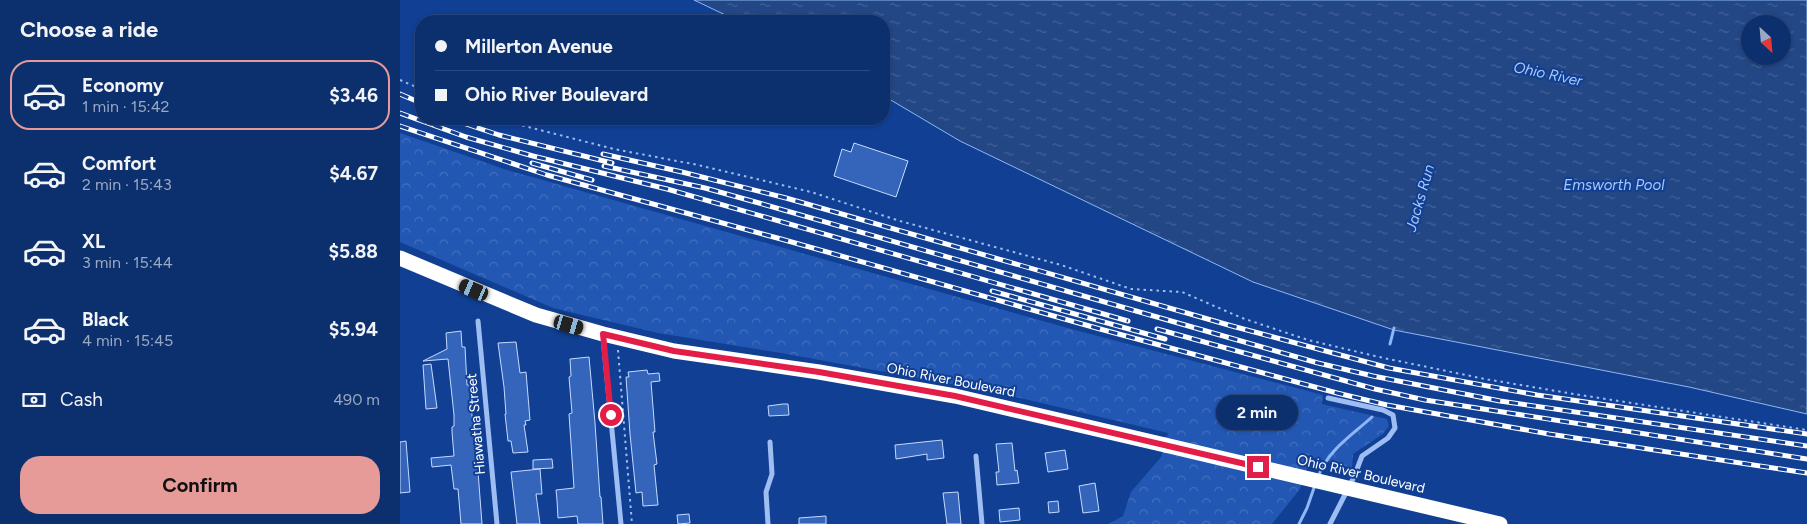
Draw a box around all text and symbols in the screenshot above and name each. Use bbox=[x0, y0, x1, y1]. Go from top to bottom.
north arrow bbox=[1741, 15, 1791, 65]
map controls bbox=[1741, 15, 1791, 65]
text: Choose a ride bbox=[20, 16, 158, 43]
text: Millerton Avenue bbox=[465, 35, 613, 58]
water label: Ohio River bbox=[1512, 58, 1585, 90]
icon: car bbox=[22, 73, 67, 118]
text: Economy bbox=[82, 74, 164, 97]
text: Ohio River Boulevard bbox=[465, 83, 648, 106]
text: $3.46 bbox=[329, 84, 378, 107]
text: 1 min · 15:42 bbox=[82, 97, 170, 116]
icon: car bbox=[22, 151, 67, 196]
text: Comfort bbox=[82, 152, 157, 175]
text: $4.67 bbox=[329, 162, 378, 185]
water label: Jacks Run bbox=[1402, 162, 1438, 235]
text: 2 min · 15:43 bbox=[82, 175, 172, 194]
water label: Emsworth Pool bbox=[1563, 176, 1665, 194]
icon: car bbox=[22, 229, 67, 274]
text: XL bbox=[82, 230, 105, 253]
text: $5.88 bbox=[328, 240, 378, 263]
text: 3 min · 15:44 bbox=[82, 253, 173, 272]
car bbox=[457, 277, 490, 303]
icon: car bbox=[22, 307, 67, 352]
text: Black bbox=[82, 308, 129, 331]
car bbox=[552, 314, 585, 336]
text: $5.94 bbox=[329, 318, 378, 341]
text: 4 min · 15:45 bbox=[82, 331, 173, 350]
street label: Ohio River Boulevard bbox=[885, 359, 1017, 401]
street label: Hiawatha Street bbox=[463, 373, 489, 475]
icon: cash bbox=[20, 386, 48, 414]
text: Cash bbox=[60, 388, 103, 411]
text: 490 m bbox=[333, 390, 380, 409]
callout: 2 min bbox=[1217, 394, 1299, 430]
text: 2 min bbox=[1237, 403, 1277, 422]
route start bbox=[600, 404, 622, 426]
street label: Ohio River Boulevard bbox=[1295, 451, 1427, 497]
button: Confirm bbox=[20, 456, 380, 514]
route end bbox=[1247, 456, 1269, 478]

